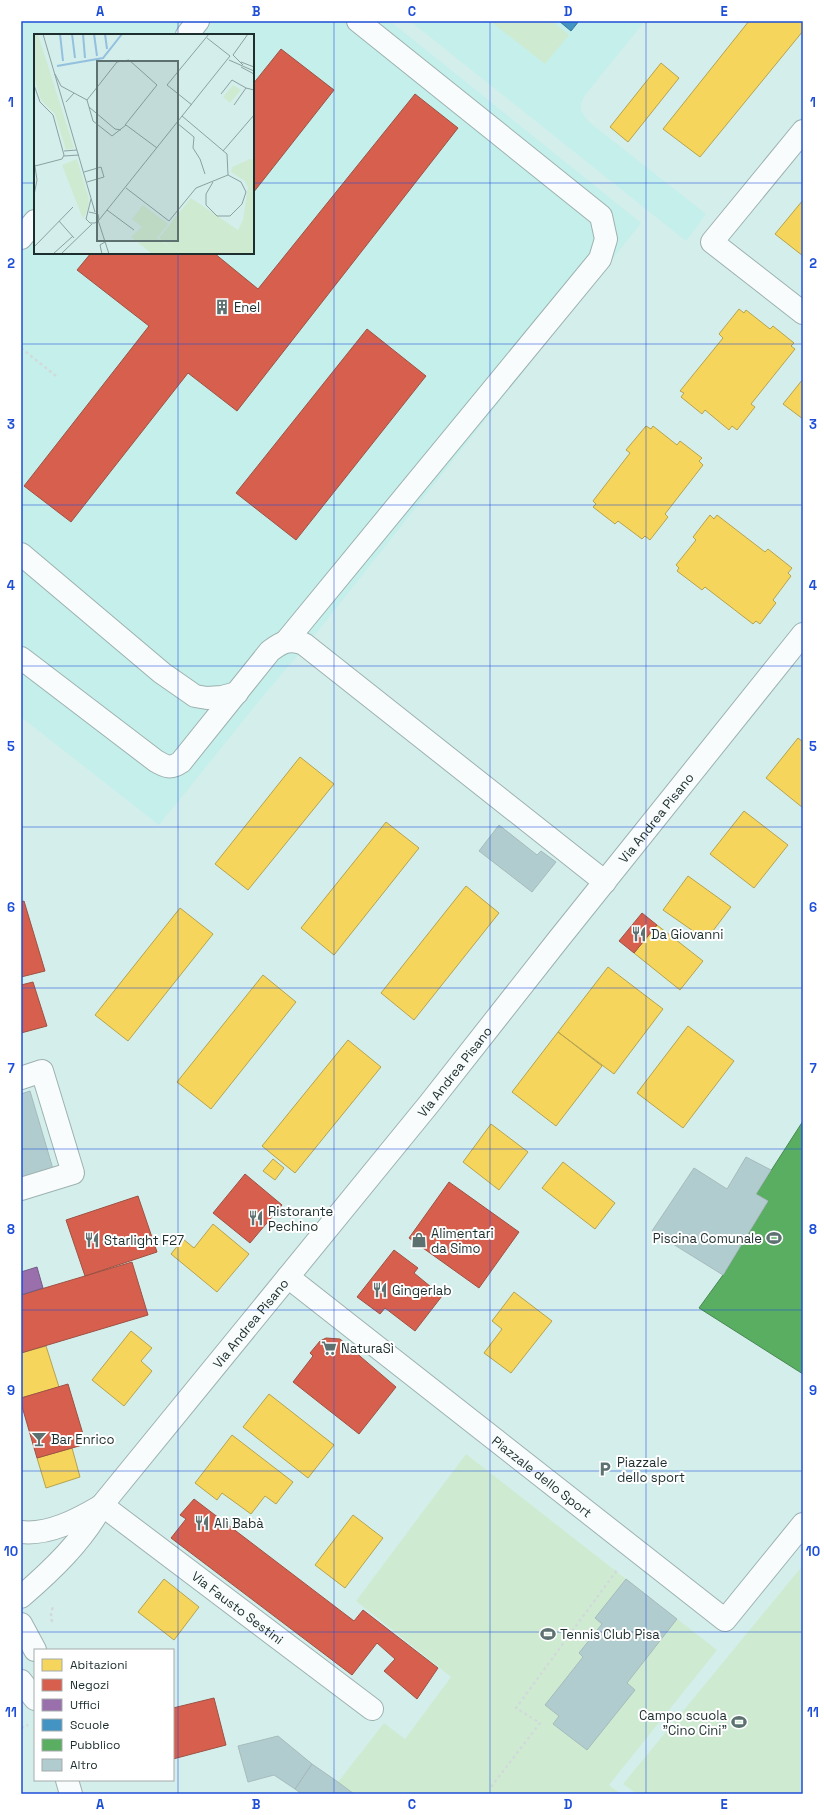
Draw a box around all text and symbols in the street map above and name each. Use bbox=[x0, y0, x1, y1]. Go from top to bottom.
text: A bbox=[96, 3, 105, 20]
text: B bbox=[252, 3, 261, 20]
text: C bbox=[408, 3, 416, 20]
text: D bbox=[564, 3, 573, 20]
text: E bbox=[720, 3, 728, 20]
inset map bbox=[34, 34, 254, 254]
text: 1 bbox=[8, 94, 14, 111]
text: 1 bbox=[810, 94, 816, 111]
text: 2 bbox=[7, 255, 15, 272]
text: 2 bbox=[809, 255, 817, 272]
building icon: Enel bbox=[213, 298, 231, 316]
place label: Enel bbox=[234, 299, 260, 316]
text: 3 bbox=[7, 416, 15, 433]
text: 3 bbox=[809, 416, 817, 433]
text: 4 bbox=[7, 577, 15, 594]
text: 4 bbox=[809, 577, 817, 594]
text: 5 bbox=[7, 738, 15, 755]
text: 5 bbox=[809, 738, 817, 755]
street label: Via Andrea Pisano bbox=[615, 769, 697, 866]
text: 6 bbox=[7, 899, 15, 916]
text: 6 bbox=[809, 899, 817, 916]
restaurant icon: Da Giovanni bbox=[630, 925, 648, 943]
place label: Da Giovanni bbox=[651, 926, 723, 943]
street label: Via Andrea Pisano bbox=[413, 1023, 496, 1120]
text: 7 bbox=[7, 1060, 15, 1077]
text: 7 bbox=[809, 1060, 817, 1077]
place label: Ristorante Pechino bbox=[268, 1203, 333, 1235]
restaurant icon: Ristorante Pechino bbox=[247, 1209, 265, 1227]
text: 8 bbox=[7, 1221, 15, 1238]
text: 8 bbox=[809, 1221, 817, 1238]
place label: Alimentari da Simo bbox=[431, 1225, 494, 1257]
sports icon: Piscina Comunale bbox=[765, 1229, 783, 1247]
place label: Piscina Comunale bbox=[653, 1230, 762, 1247]
restaurant icon: Starlight F27 bbox=[83, 1231, 101, 1249]
shop icon: Alimentari da Simo bbox=[410, 1231, 428, 1249]
place label: Starlight F27 bbox=[104, 1232, 184, 1249]
street label: Via Andrea Pisano bbox=[209, 1275, 292, 1371]
restaurant icon: Gingerlab bbox=[371, 1281, 389, 1299]
place label: Gingerlab bbox=[392, 1282, 452, 1299]
supermarket icon: NaturaSì bbox=[320, 1339, 338, 1357]
place label: NaturaSì bbox=[341, 1340, 394, 1357]
text: 9 bbox=[7, 1382, 15, 1399]
text: 9 bbox=[809, 1382, 817, 1399]
bar icon: Bar Enrico bbox=[30, 1430, 48, 1448]
place label: Bar Enrico bbox=[51, 1431, 115, 1448]
street label: Piazzale dello Sport bbox=[488, 1432, 596, 1521]
place label: Piazzale dello sport bbox=[617, 1454, 685, 1486]
parking icon: Piazzale dello sport bbox=[596, 1460, 614, 1478]
restaurant icon: Alì Babà bbox=[193, 1514, 211, 1532]
place label: Alì Babà bbox=[214, 1515, 264, 1532]
text: 10 bbox=[4, 1543, 18, 1560]
text: 10 bbox=[806, 1543, 820, 1560]
street label: Via Fausto Sestini bbox=[188, 1567, 287, 1648]
sports icon: Tennis Club Pisa bbox=[539, 1625, 557, 1643]
place label: Tennis Club Pisa bbox=[560, 1626, 660, 1643]
legend bbox=[34, 1649, 174, 1781]
text: Abitazioni bbox=[70, 1657, 128, 1673]
text: Negozi bbox=[70, 1677, 109, 1693]
text: Uffici bbox=[70, 1697, 100, 1713]
text: 11 bbox=[5, 1704, 17, 1721]
text: 11 bbox=[807, 1704, 819, 1721]
place label: Campo scuola "Cino Cini" bbox=[639, 1707, 728, 1739]
sports icon: Campo scuola "Cino Cini" bbox=[730, 1713, 748, 1731]
text: Scuole bbox=[70, 1717, 109, 1733]
text: Pubblico bbox=[70, 1737, 120, 1753]
text: Altro bbox=[70, 1757, 98, 1773]
text: A bbox=[96, 1796, 105, 1813]
text: B bbox=[252, 1796, 261, 1813]
text: C bbox=[408, 1796, 416, 1813]
text: D bbox=[564, 1796, 573, 1813]
text: E bbox=[720, 1796, 728, 1813]

